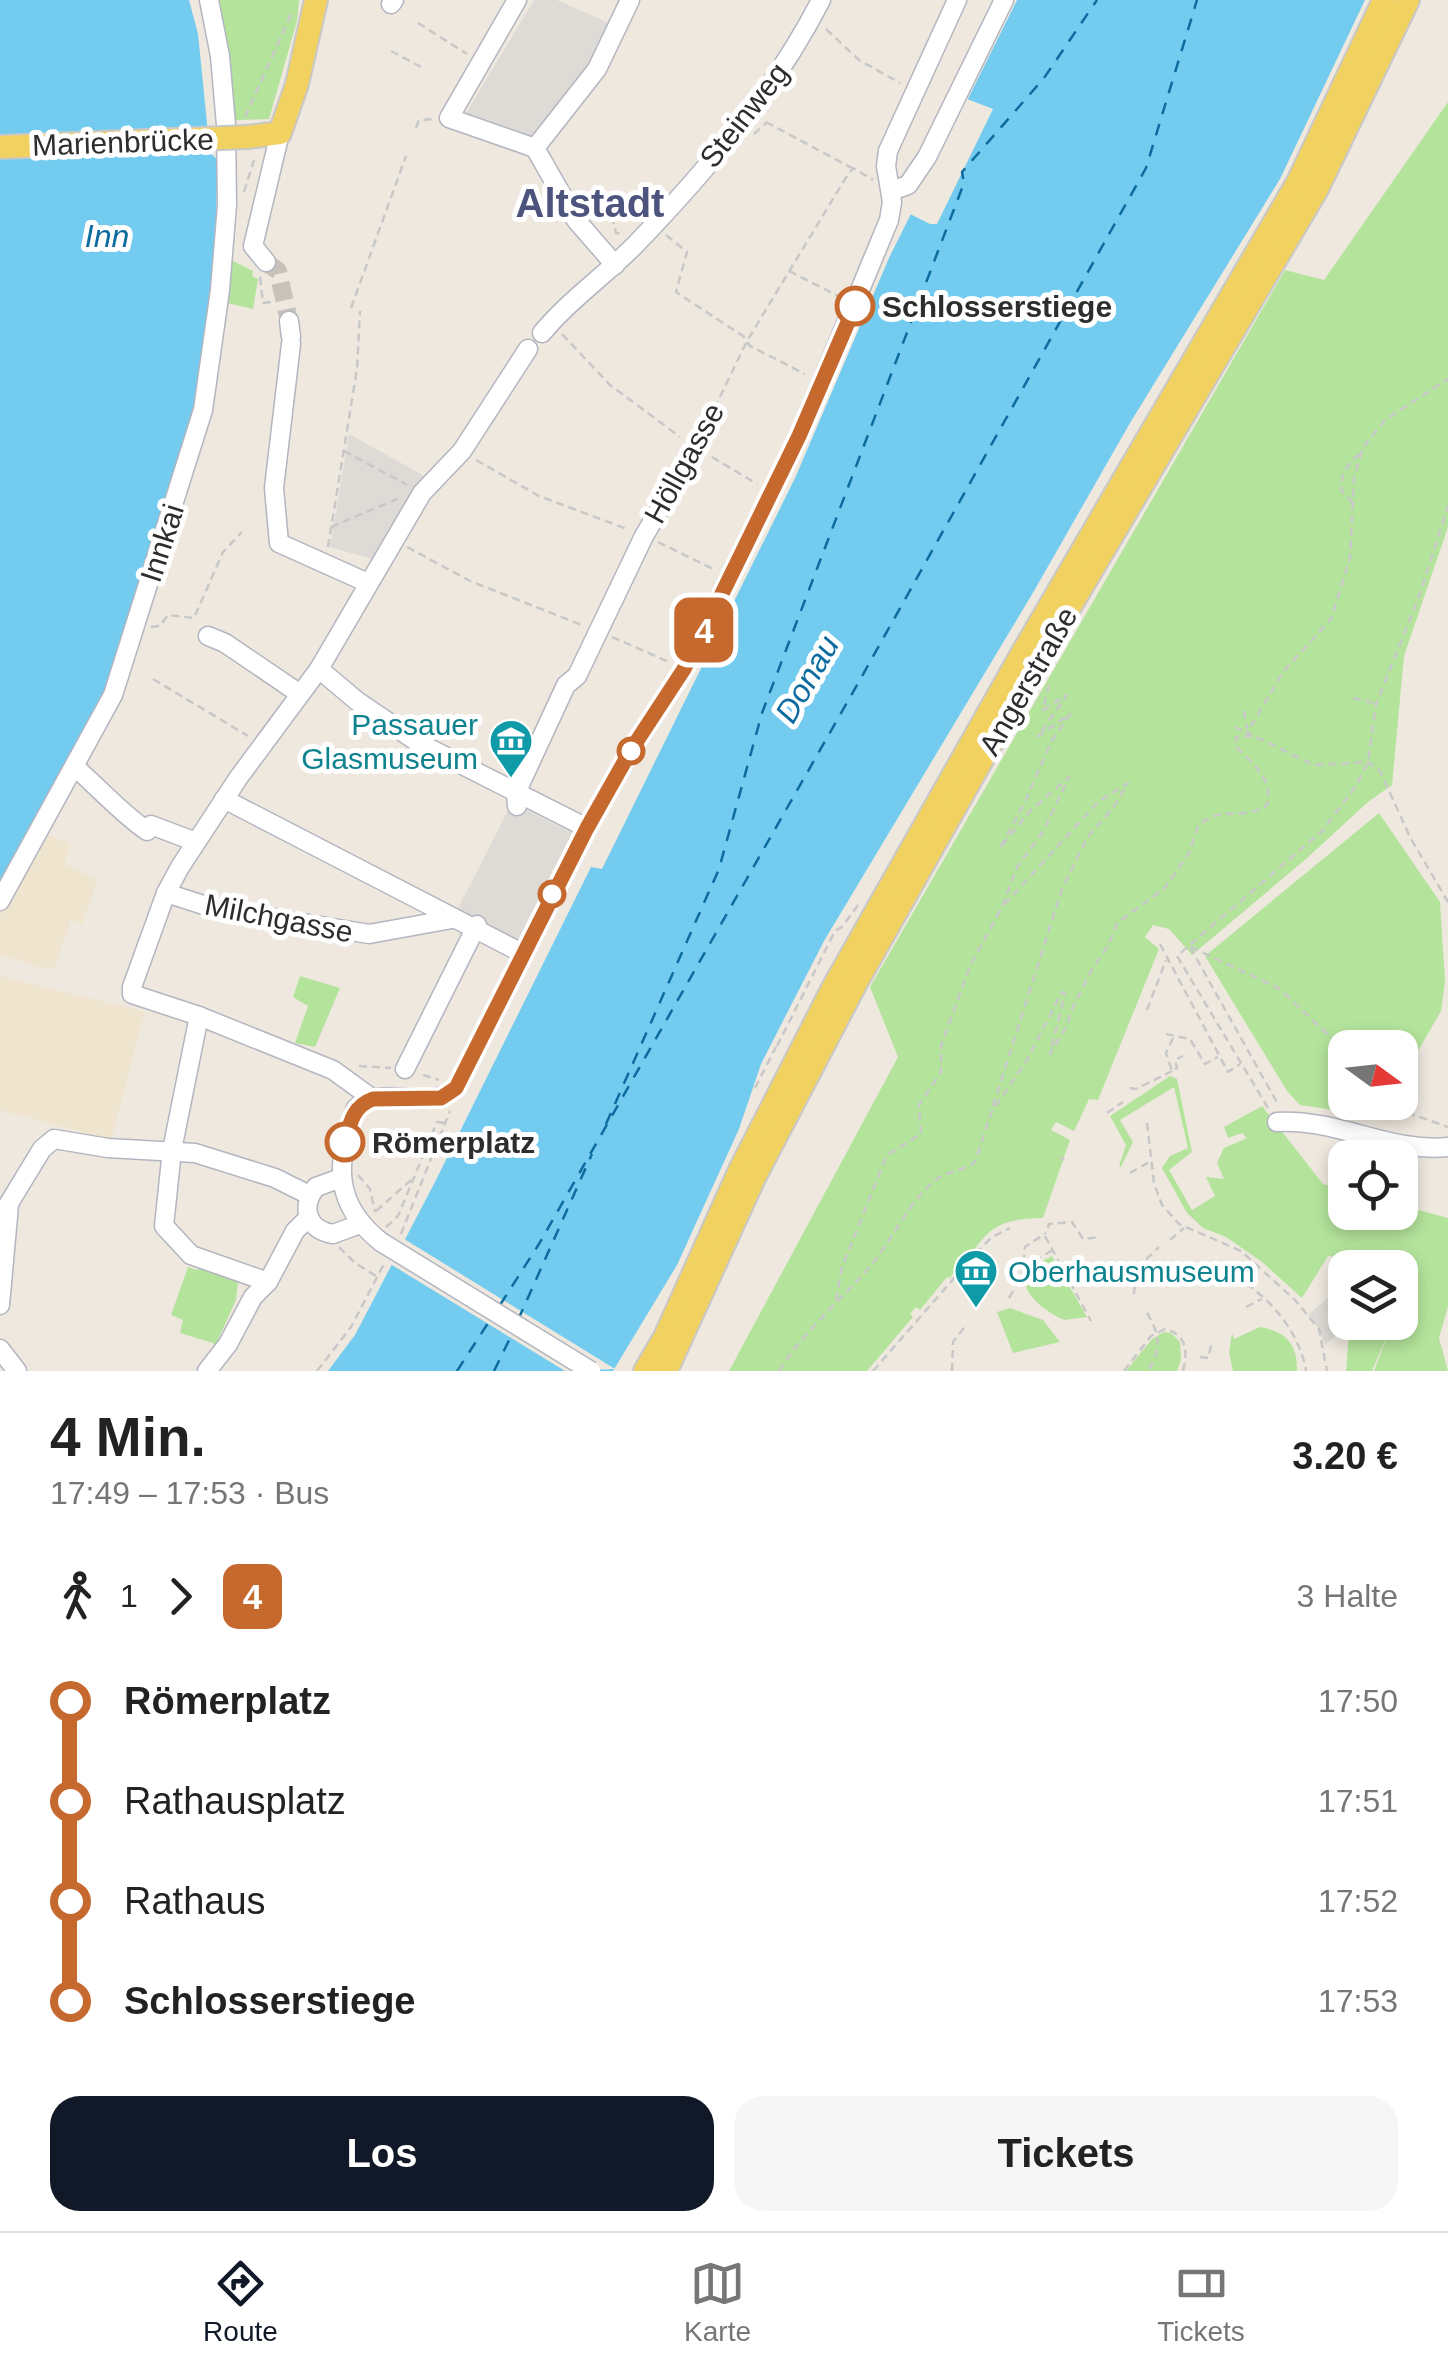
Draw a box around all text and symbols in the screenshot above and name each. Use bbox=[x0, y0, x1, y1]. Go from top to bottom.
street label: Steinweg bbox=[693, 56, 795, 174]
street label: Marienbrücke bbox=[32, 122, 214, 162]
district label: Altstadt bbox=[516, 181, 664, 225]
water label: Inn bbox=[85, 218, 129, 254]
marker: Schlosserstiege bbox=[836, 287, 874, 325]
place label: Schlosserstiege bbox=[882, 290, 1112, 323]
street label: Höllgasse bbox=[638, 397, 730, 529]
street label: Innkai bbox=[134, 500, 190, 586]
line badge: 4 bbox=[672, 598, 736, 662]
street label: Angerstraße bbox=[972, 601, 1084, 761]
text: 4 bbox=[694, 611, 714, 650]
water label: Donau bbox=[768, 629, 846, 729]
place label: Passauer Glasmuseum bbox=[301, 708, 478, 775]
museum icon: Passauer Glasmuseum bbox=[488, 718, 534, 779]
unlabelled marker bbox=[618, 738, 644, 764]
unlabelled marker bbox=[539, 881, 565, 907]
street label: Milchgasse bbox=[202, 887, 356, 949]
north arrow bbox=[1328, 1030, 1418, 1120]
map controls bbox=[1328, 1030, 1418, 1340]
marker: Römerplatz bbox=[326, 1123, 364, 1161]
place label: Römerplatz bbox=[372, 1126, 535, 1159]
button: locate bbox=[1328, 1140, 1418, 1230]
museum icon: Oberhausmuseum bbox=[953, 1248, 999, 1309]
button: layers bbox=[1328, 1250, 1418, 1340]
place label: Oberhausmuseum bbox=[1008, 1255, 1255, 1288]
text: 4 Min. bbox=[50, 1406, 206, 1468]
text: 3.20 € bbox=[1292, 1435, 1398, 1477]
text: 17:49 – 17:53 · Bus bbox=[50, 1475, 329, 1511]
icon: walk bbox=[50, 1569, 105, 1624]
icon: forward bbox=[153, 1569, 208, 1624]
text: 4 bbox=[243, 1577, 262, 1616]
text: 1 bbox=[120, 1578, 138, 1614]
text: 3 Halte bbox=[1297, 1578, 1398, 1614]
text: Römerplatz bbox=[124, 1680, 331, 1722]
text: 17:50 bbox=[1318, 1683, 1398, 1719]
text: Rathausplatz bbox=[124, 1780, 346, 1822]
text: 17:51 bbox=[1318, 1783, 1398, 1819]
text: Rathaus bbox=[124, 1880, 266, 1922]
text: 17:52 bbox=[1318, 1883, 1398, 1919]
text: Schlosserstiege bbox=[124, 1980, 415, 2022]
text: 17:53 bbox=[1318, 1983, 1398, 2019]
button: Los bbox=[50, 2096, 714, 2211]
button: Tickets bbox=[734, 2096, 1398, 2211]
tab: Route bbox=[203, 2256, 278, 2348]
tab: Karte bbox=[684, 2256, 751, 2348]
tab: Tickets bbox=[1157, 2256, 1245, 2348]

